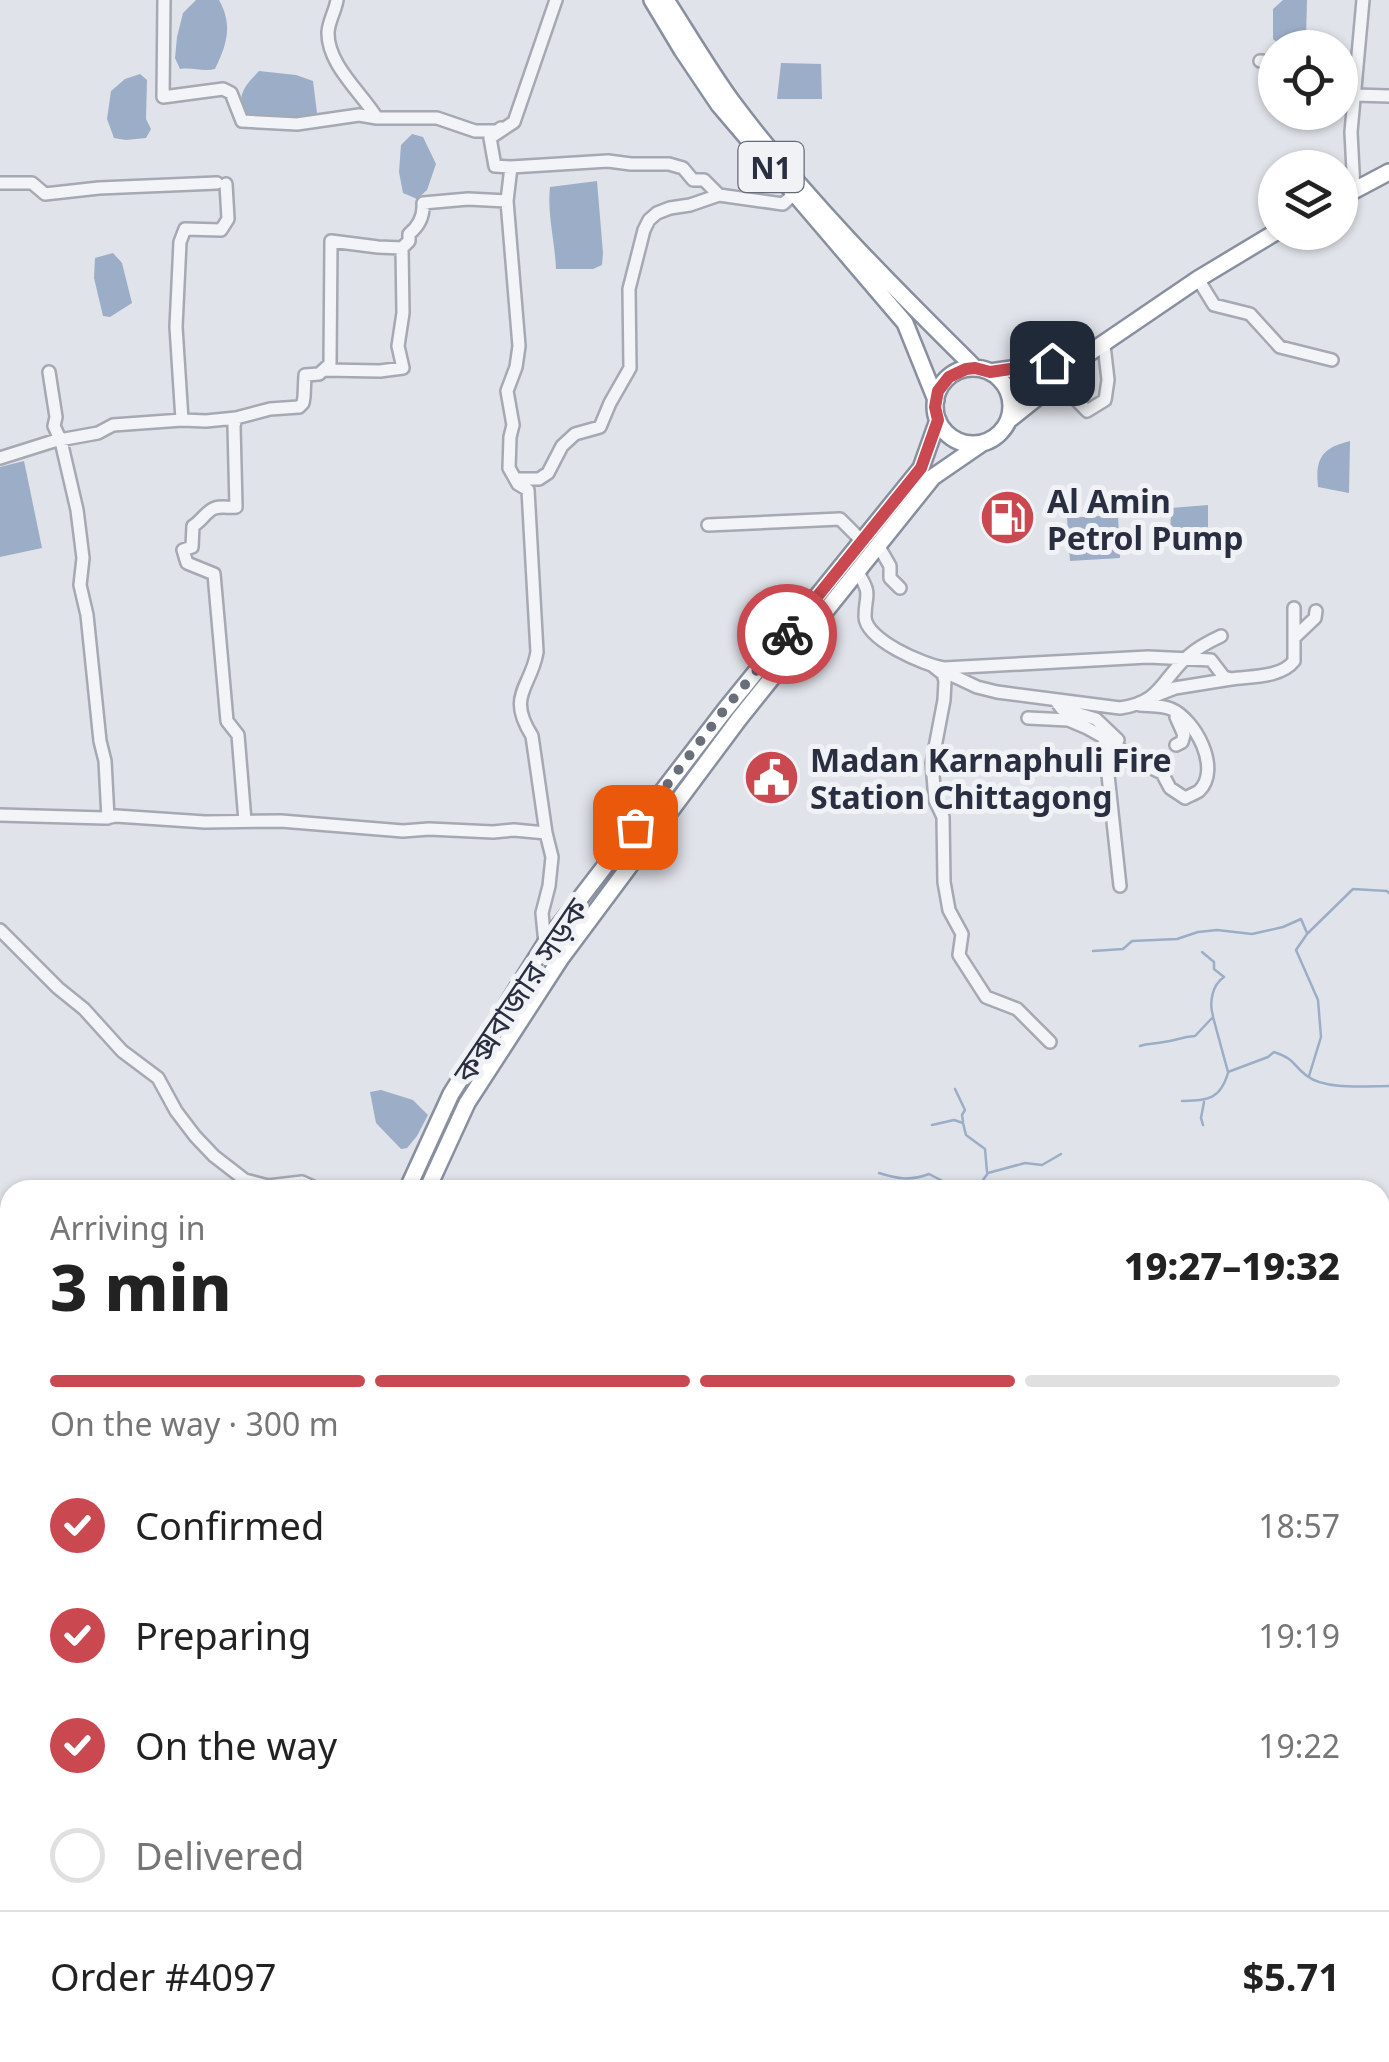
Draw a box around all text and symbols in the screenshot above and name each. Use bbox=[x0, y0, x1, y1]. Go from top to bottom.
map controls bbox=[1258, 30, 1358, 250]
button: locate bbox=[1258, 30, 1358, 130]
road number: N1 bbox=[738, 142, 804, 192]
button: layers bbox=[1258, 150, 1358, 250]
pin bbox=[1010, 321, 1095, 406]
icon: home bbox=[1025, 336, 1080, 391]
place label: Al Amin Petrol Pump bbox=[1047, 479, 1243, 559]
fuel station icon: Al Amin Petrol Pump bbox=[978, 488, 1038, 548]
courier bbox=[737, 584, 837, 684]
icon: bike bbox=[760, 607, 815, 662]
place label: Madan Karnaphuli Fire Station Chittagong bbox=[810, 738, 1172, 818]
public building icon: Madan Karnaphuli Fire Station Chittagong bbox=[741, 747, 801, 807]
pin bbox=[593, 785, 678, 870]
icon: bag bbox=[608, 800, 663, 855]
street label: কক্সবাজার সড়ক bbox=[442, 888, 598, 1092]
text: Arriving in bbox=[50, 1206, 205, 1249]
text: 19:27–19:32 bbox=[1124, 1239, 1340, 1291]
text: 3 min bbox=[50, 1242, 232, 1330]
text: On the way · 300 m bbox=[50, 1402, 339, 1445]
icon: check bbox=[50, 1498, 105, 1553]
text: Confirmed bbox=[135, 1499, 324, 1551]
text: 18:57 bbox=[1258, 1504, 1340, 1547]
icon: check bbox=[50, 1608, 105, 1663]
text: Preparing bbox=[135, 1609, 311, 1661]
text: 19:19 bbox=[1258, 1614, 1340, 1657]
icon: check bbox=[50, 1718, 105, 1773]
text: On the way bbox=[135, 1719, 337, 1771]
text: 19:22 bbox=[1258, 1724, 1340, 1767]
text: Delivered bbox=[135, 1829, 304, 1881]
text: Order #4097 bbox=[50, 1950, 276, 2002]
text: $5.71 bbox=[1242, 1950, 1340, 2002]

